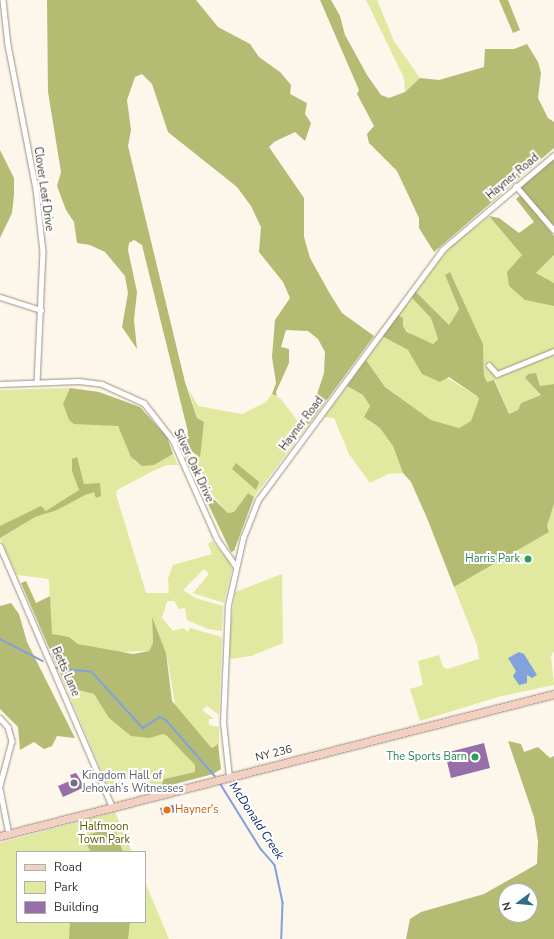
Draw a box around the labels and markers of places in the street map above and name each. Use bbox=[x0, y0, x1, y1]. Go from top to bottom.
place label: Harris Park bbox=[465, 552, 520, 566]
marker: Harris Park bbox=[523, 554, 533, 564]
place label: The Sports Barn bbox=[387, 750, 467, 764]
marker: The Sports Barn bbox=[470, 752, 480, 762]
place label: Kingdom Hall of Jehovah’s Witnesses bbox=[82, 770, 184, 796]
marker: Kingdom Hall of Jehovah’s Witnesses bbox=[69, 778, 79, 788]
place label: Hayner's bbox=[175, 803, 219, 817]
marker: Hayner's bbox=[162, 805, 172, 815]

